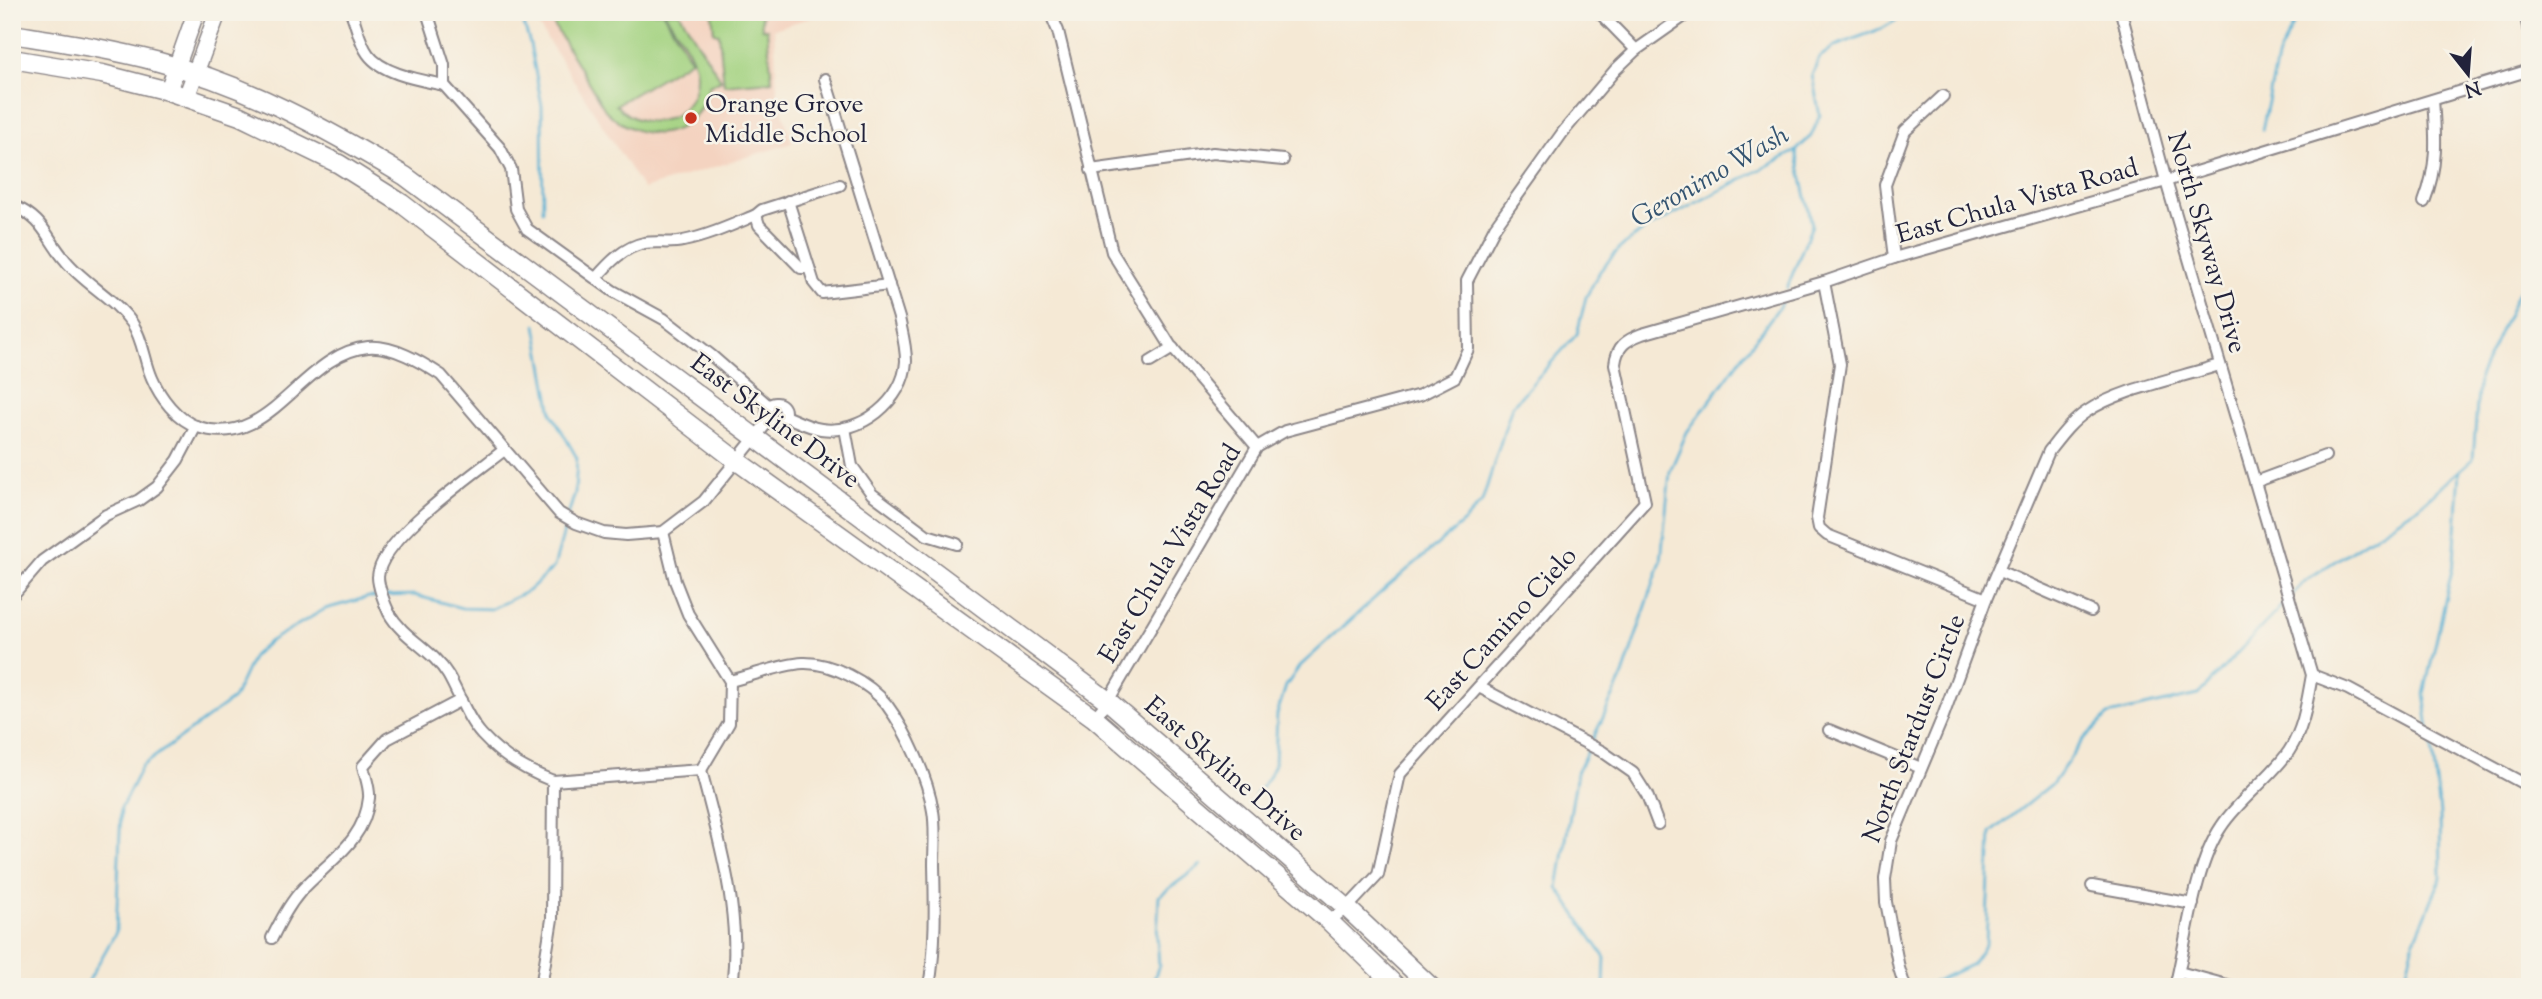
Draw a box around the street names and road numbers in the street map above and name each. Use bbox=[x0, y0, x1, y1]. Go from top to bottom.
street label: North Skyway Drive bbox=[2156, 128, 2255, 358]
street label: East Chula Vista Road bbox=[1892, 150, 2143, 255]
street label: East Skyline Drive bbox=[682, 346, 867, 498]
street label: East Chula Vista Road bbox=[1091, 437, 1252, 671]
street label: East Camino Cielo bbox=[1419, 539, 1587, 720]
street label: North Stardust Circle bbox=[1855, 609, 1976, 849]
street label: East Skyline Drive bbox=[1135, 689, 1314, 851]

